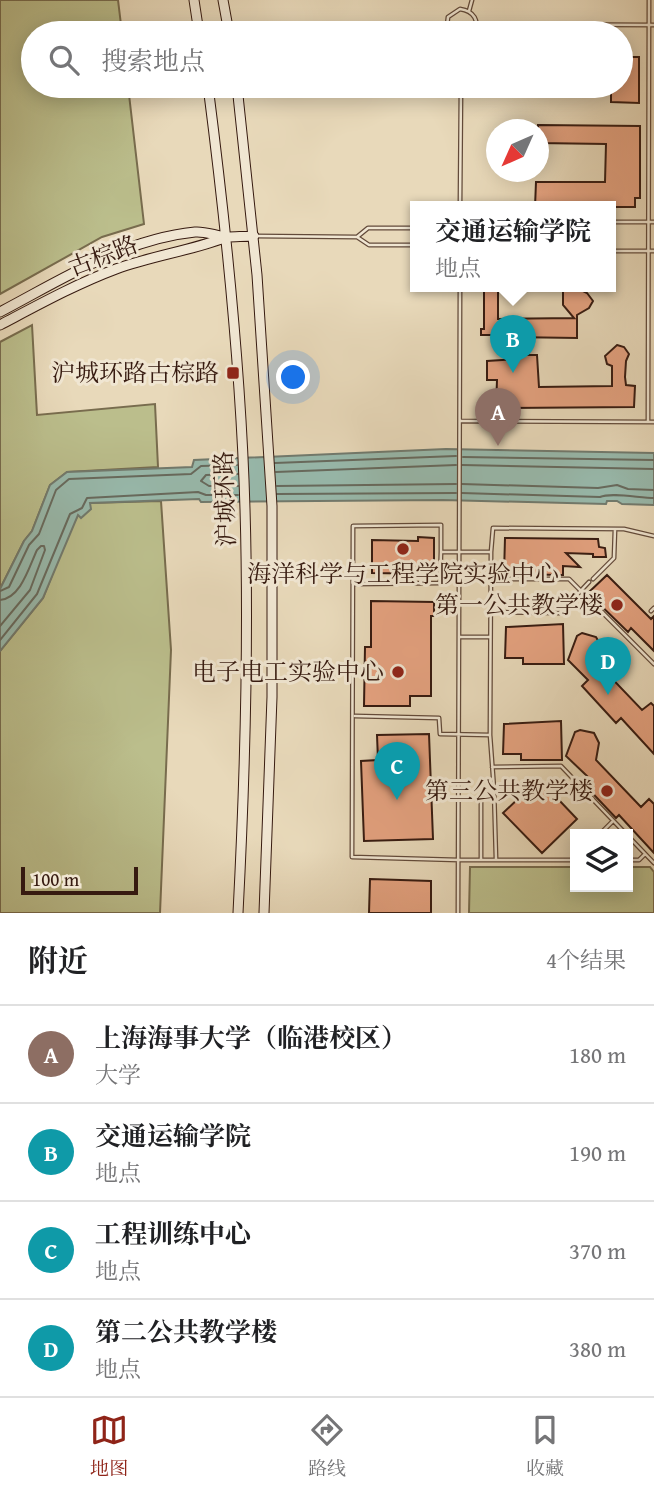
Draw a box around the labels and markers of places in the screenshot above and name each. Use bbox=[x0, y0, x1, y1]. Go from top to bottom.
pin: B bbox=[490, 315, 536, 373]
place label: 沪城环路古棕路 bbox=[51, 355, 219, 390]
marker: 沪城环路古棕路 bbox=[225, 365, 241, 381]
pin: A bbox=[475, 388, 521, 446]
marker: 海洋科学与工程学院实验中心 bbox=[395, 541, 411, 557]
place label: 海洋科学与工程学院实验中心 bbox=[247, 556, 559, 591]
place label: 第一公共教学楼 bbox=[435, 587, 603, 622]
marker: 第一公共教学楼 bbox=[609, 597, 625, 613]
pin: D bbox=[585, 637, 631, 695]
place label: 电子电工实验中心 bbox=[192, 654, 384, 689]
marker: 电子电工实验中心 bbox=[390, 664, 406, 680]
pin: C bbox=[374, 742, 420, 800]
place label: 第三公共教学楼 bbox=[425, 773, 593, 808]
marker: 第三公共教学楼 bbox=[599, 783, 615, 799]

